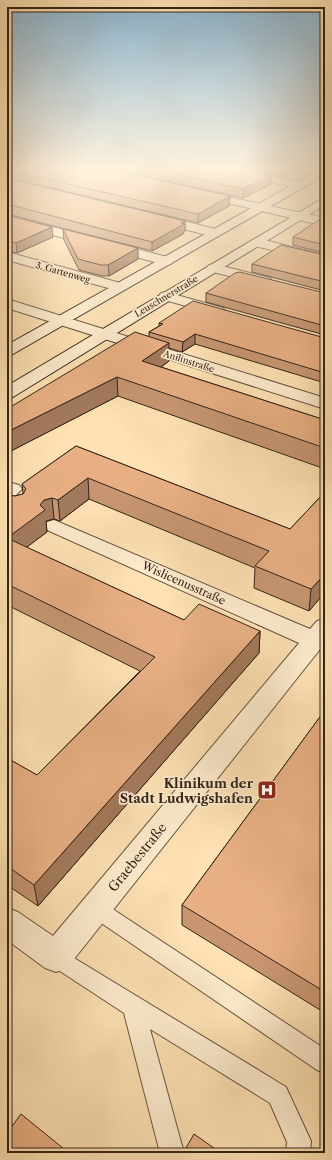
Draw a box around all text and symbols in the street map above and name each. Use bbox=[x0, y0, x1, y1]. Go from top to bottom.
street label: 3. Gartenweg bbox=[35, 259, 92, 285]
street label: Leuschnerstraße bbox=[132, 273, 200, 319]
street label: Anilinstraße bbox=[161, 347, 216, 374]
street label: Wislicenusstraße bbox=[139, 558, 228, 608]
place label: Klinikum der Stadt Ludwigshafen bbox=[120, 775, 254, 806]
hospital icon: Klinikum der Stadt Ludwigshafen bbox=[256, 779, 278, 801]
street label: Graebestraße bbox=[104, 819, 170, 895]

